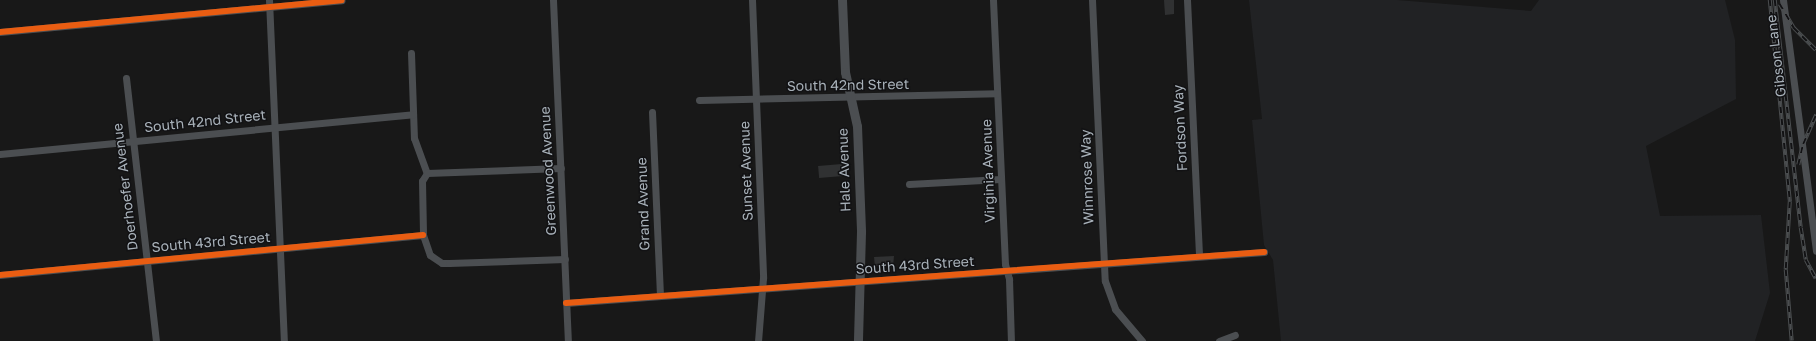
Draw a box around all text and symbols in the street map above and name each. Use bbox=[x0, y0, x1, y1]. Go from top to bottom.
street label: Gibson Lane bbox=[1763, 14, 1789, 98]
street label: South 42nd Street bbox=[787, 76, 909, 94]
street label: Fordson Way bbox=[1169, 84, 1191, 172]
street label: South 42nd Street bbox=[143, 106, 267, 136]
street label: Greenwood Avenue bbox=[536, 106, 560, 236]
street label: Virginia Avenue bbox=[978, 119, 998, 223]
street label: Sunset Avenue bbox=[736, 121, 756, 221]
street label: Doerhoefer Avenue bbox=[109, 122, 141, 252]
street label: Hale Avenue bbox=[834, 128, 854, 212]
street label: Winnrose Way bbox=[1077, 129, 1097, 225]
street label: Grand Avenue bbox=[633, 157, 653, 251]
street label: South 43rd Street bbox=[151, 228, 271, 256]
street label: South 43rd Street bbox=[855, 252, 975, 278]

